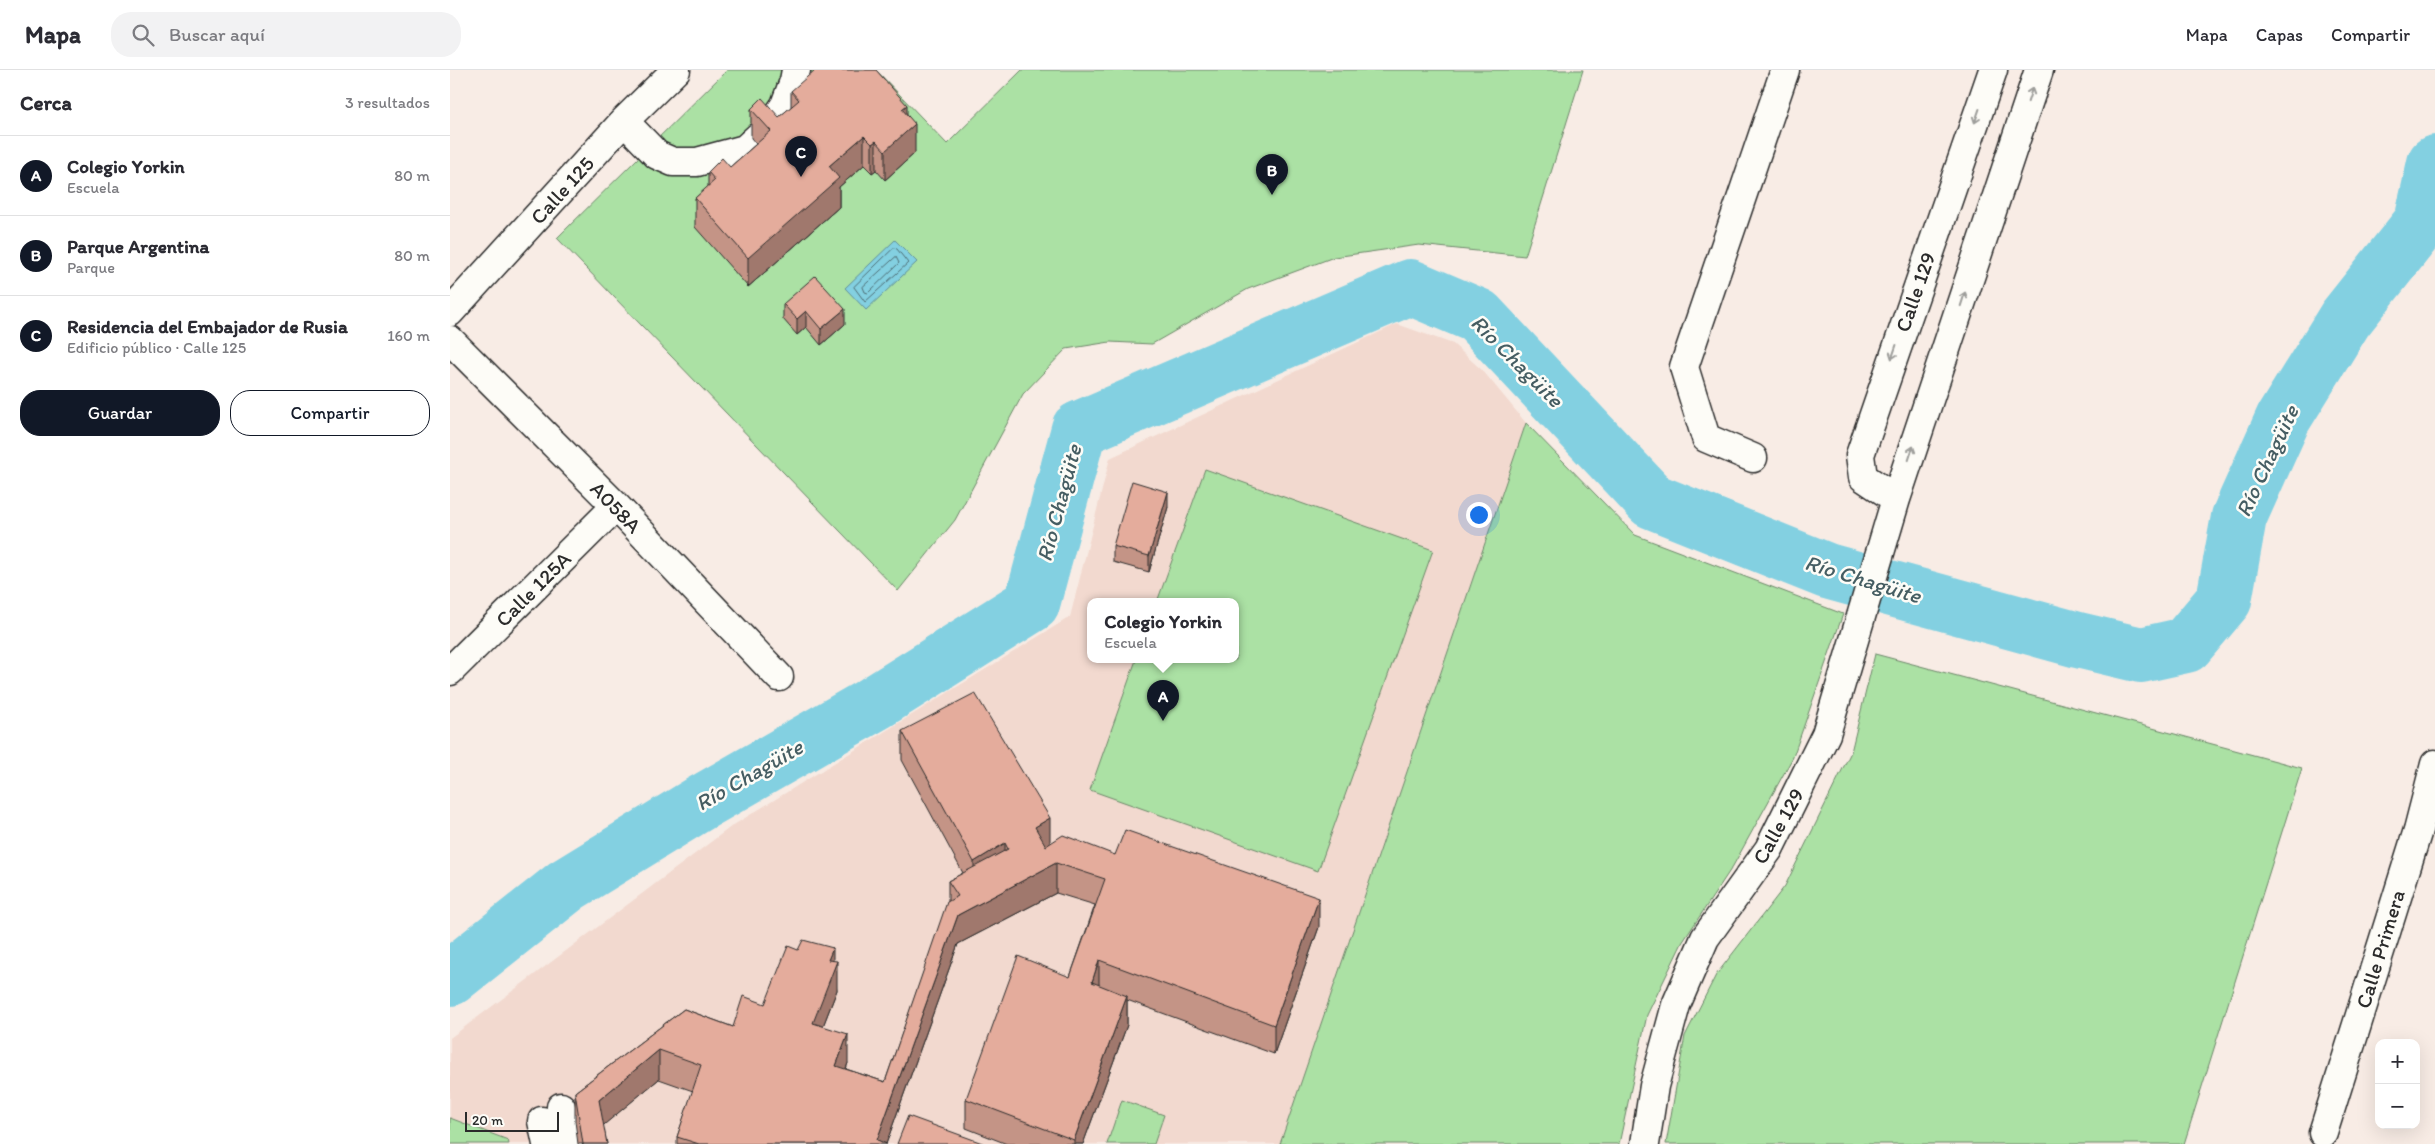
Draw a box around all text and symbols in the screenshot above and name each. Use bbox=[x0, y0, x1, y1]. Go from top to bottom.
search box bbox=[111, 12, 461, 57]
text: Mapa bbox=[25, 20, 81, 49]
icon: search bbox=[129, 21, 157, 49]
text: Buscar aquí bbox=[169, 23, 265, 46]
text: Mapa bbox=[2186, 24, 2228, 46]
text: Capas bbox=[2256, 24, 2303, 46]
text: Compartir bbox=[2331, 24, 2410, 46]
one-way arrow bbox=[2026, 87, 2036, 103]
text: Cerca bbox=[20, 90, 72, 115]
text: 3 resultados bbox=[345, 93, 430, 112]
one-way arrow bbox=[1971, 108, 1981, 124]
pin: C bbox=[785, 136, 817, 177]
street label: Calle 125 bbox=[525, 151, 599, 229]
pin: B bbox=[1256, 154, 1288, 195]
text: Colegio Yorkin bbox=[67, 155, 185, 178]
text: A bbox=[31, 166, 41, 185]
text: 80 m bbox=[394, 166, 430, 185]
text: Escuela bbox=[67, 178, 120, 197]
text: Parque Argentina bbox=[67, 235, 209, 258]
text: B bbox=[31, 246, 41, 265]
text: 80 m bbox=[394, 246, 430, 265]
street label: Calle 129 bbox=[1890, 249, 1940, 335]
text: Parque bbox=[67, 258, 115, 277]
one-way arrow bbox=[1958, 291, 1968, 307]
water label: Río Chagüite bbox=[1465, 309, 1570, 414]
text: Residencia del Embajador de Rusia bbox=[67, 315, 348, 338]
text: C bbox=[31, 326, 41, 345]
text: 160 m bbox=[387, 326, 430, 345]
text: Edificio público · Calle 125 bbox=[67, 338, 246, 357]
one-way arrow bbox=[1889, 344, 1898, 359]
button: Guardar bbox=[20, 390, 220, 436]
button: Compartir bbox=[230, 390, 430, 436]
water label: Río Chagüite bbox=[2229, 400, 2305, 521]
water label: Río Chagüite bbox=[1030, 440, 1088, 564]
one-way arrow bbox=[1907, 445, 1916, 461]
street label: A058A bbox=[585, 476, 647, 539]
your location bbox=[1466, 502, 1492, 528]
street label: Calle 125A bbox=[490, 546, 576, 632]
water label: Río Chagüite bbox=[1802, 549, 1926, 610]
popup bbox=[1087, 598, 1239, 663]
text: Colegio Yorkin bbox=[1104, 610, 1222, 633]
text: Escuela bbox=[1104, 633, 1157, 652]
pin: A bbox=[1147, 680, 1179, 721]
water label: Río Chagüite bbox=[690, 733, 809, 817]
street label: Calle 129 bbox=[1747, 784, 1809, 868]
street label: Calle Primera bbox=[2350, 887, 2410, 1011]
map controls bbox=[2375, 1039, 2420, 1129]
button: + bbox=[2375, 1039, 2420, 1084]
button: − bbox=[2375, 1084, 2420, 1129]
scale bar bbox=[465, 1109, 559, 1132]
text: 20 m bbox=[472, 1112, 503, 1129]

